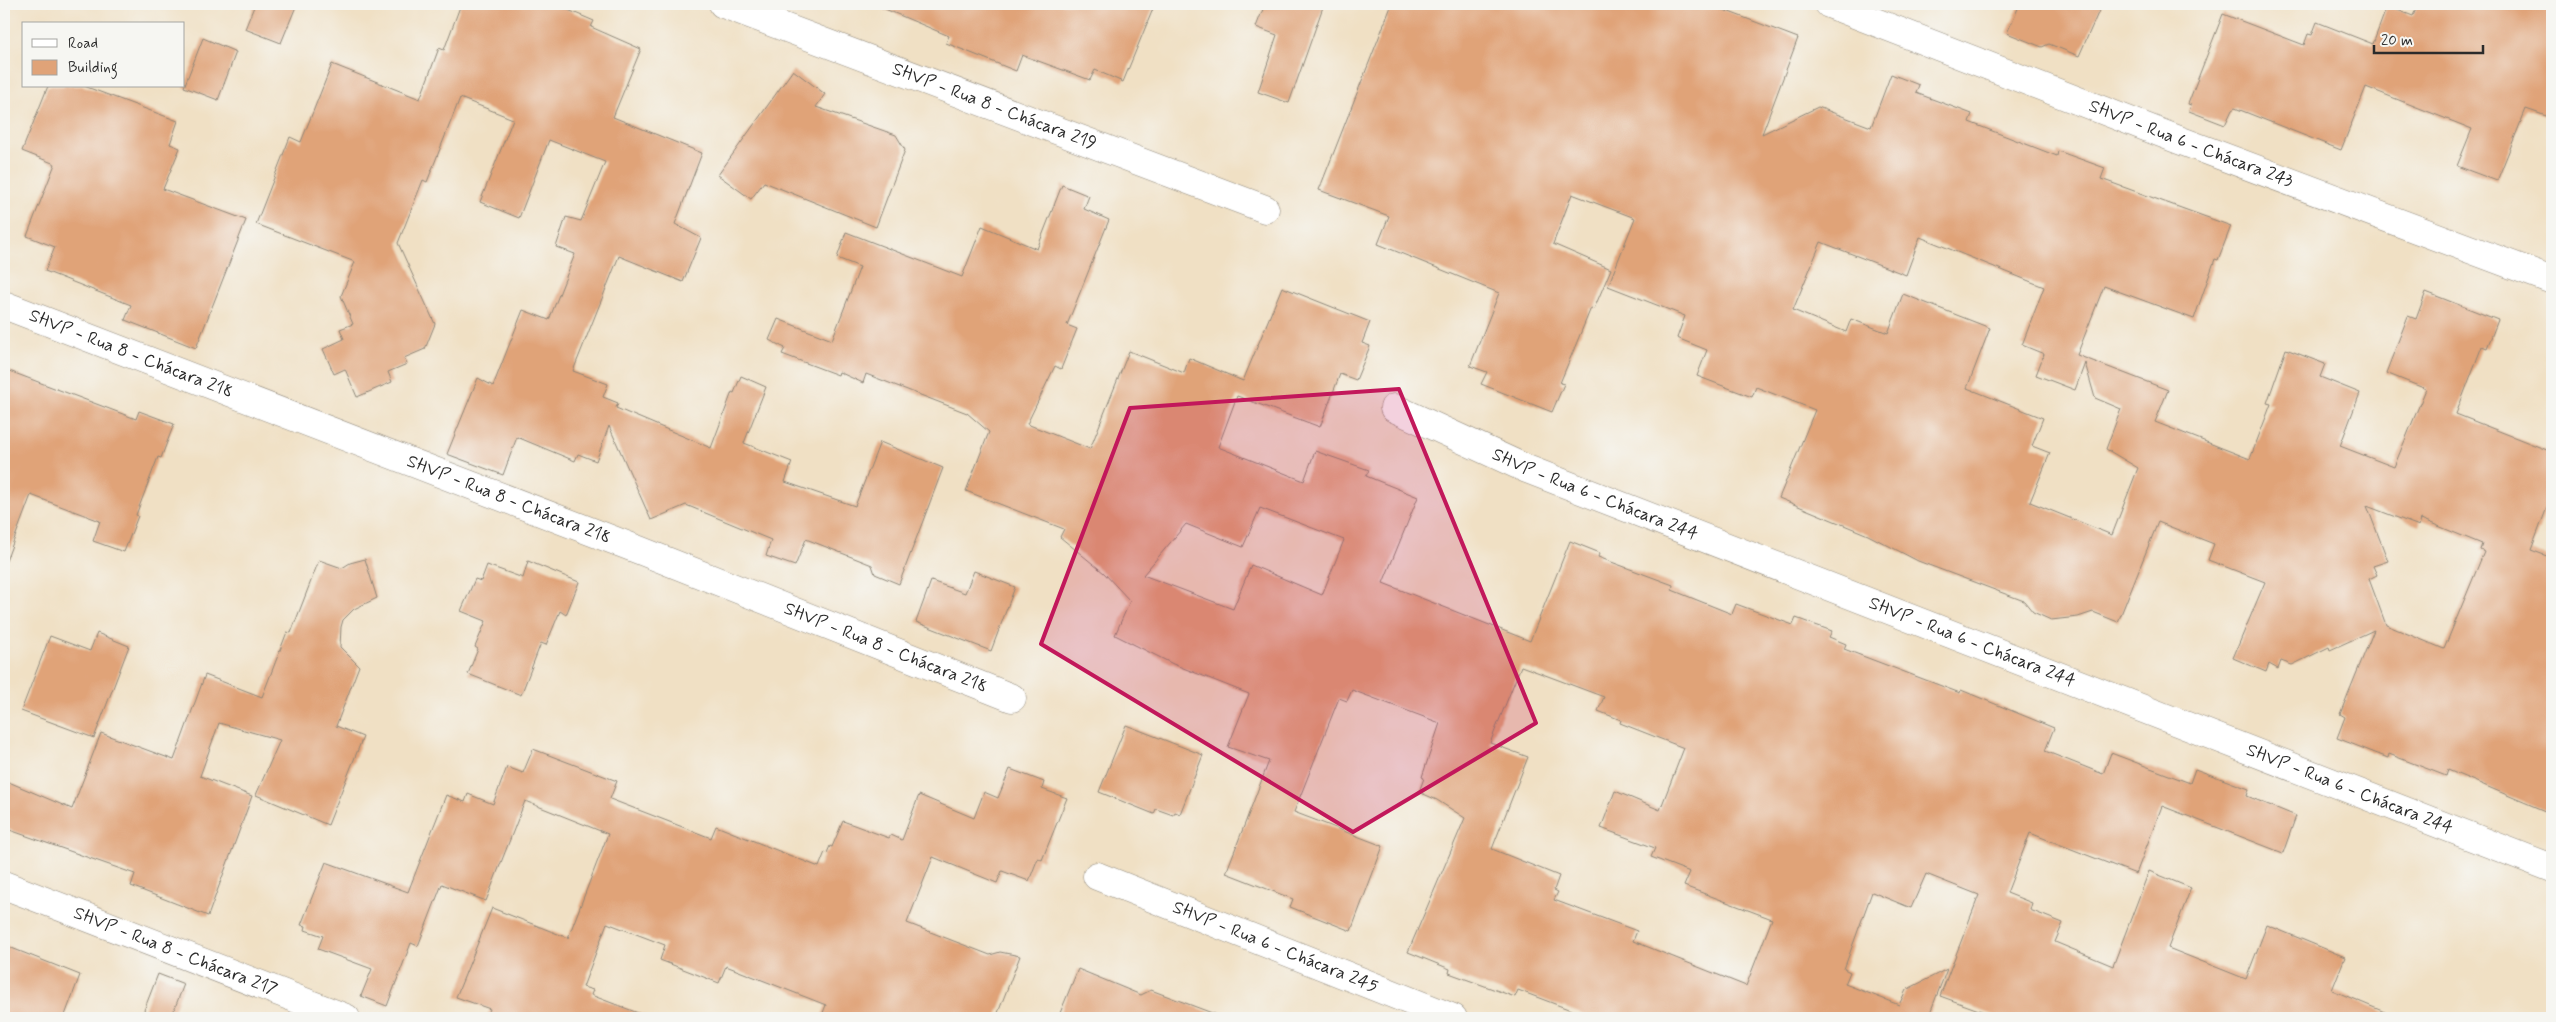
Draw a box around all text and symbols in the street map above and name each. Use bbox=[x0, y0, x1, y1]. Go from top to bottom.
legend bbox=[22, 22, 185, 88]
scale bar bbox=[2374, 22, 2482, 54]
text: 20 m bbox=[2381, 31, 2413, 51]
text: Road bbox=[68, 34, 98, 54]
street label: SHVP - Rua 8 - Chácara 219 bbox=[889, 57, 1100, 156]
text: Building bbox=[68, 58, 118, 79]
street label: SHVP - Rua 6 - Chácara 243 bbox=[2085, 94, 2296, 194]
street label: SHVP - Rua 8 - Chácara 218 bbox=[25, 304, 236, 404]
street label: SHVP - Rua 6 - Chácara 244 bbox=[1488, 443, 1702, 547]
street label: SHVP - Rua 8 - Chácara 218 bbox=[403, 450, 614, 550]
street label: SHVP - Rua 6 - Chácara 244 bbox=[1865, 591, 2079, 693]
street label: SHVP - Rua 8 - Chácara 218 bbox=[780, 597, 991, 699]
street label: SHVP - Rua 6 - Chácara 244 bbox=[2243, 738, 2457, 840]
street label: SHVP - Rua 6 - Chácara 245 bbox=[1169, 895, 1382, 999]
street label: SHVP - Rua 8 - Chácara 217 bbox=[70, 901, 281, 1002]

